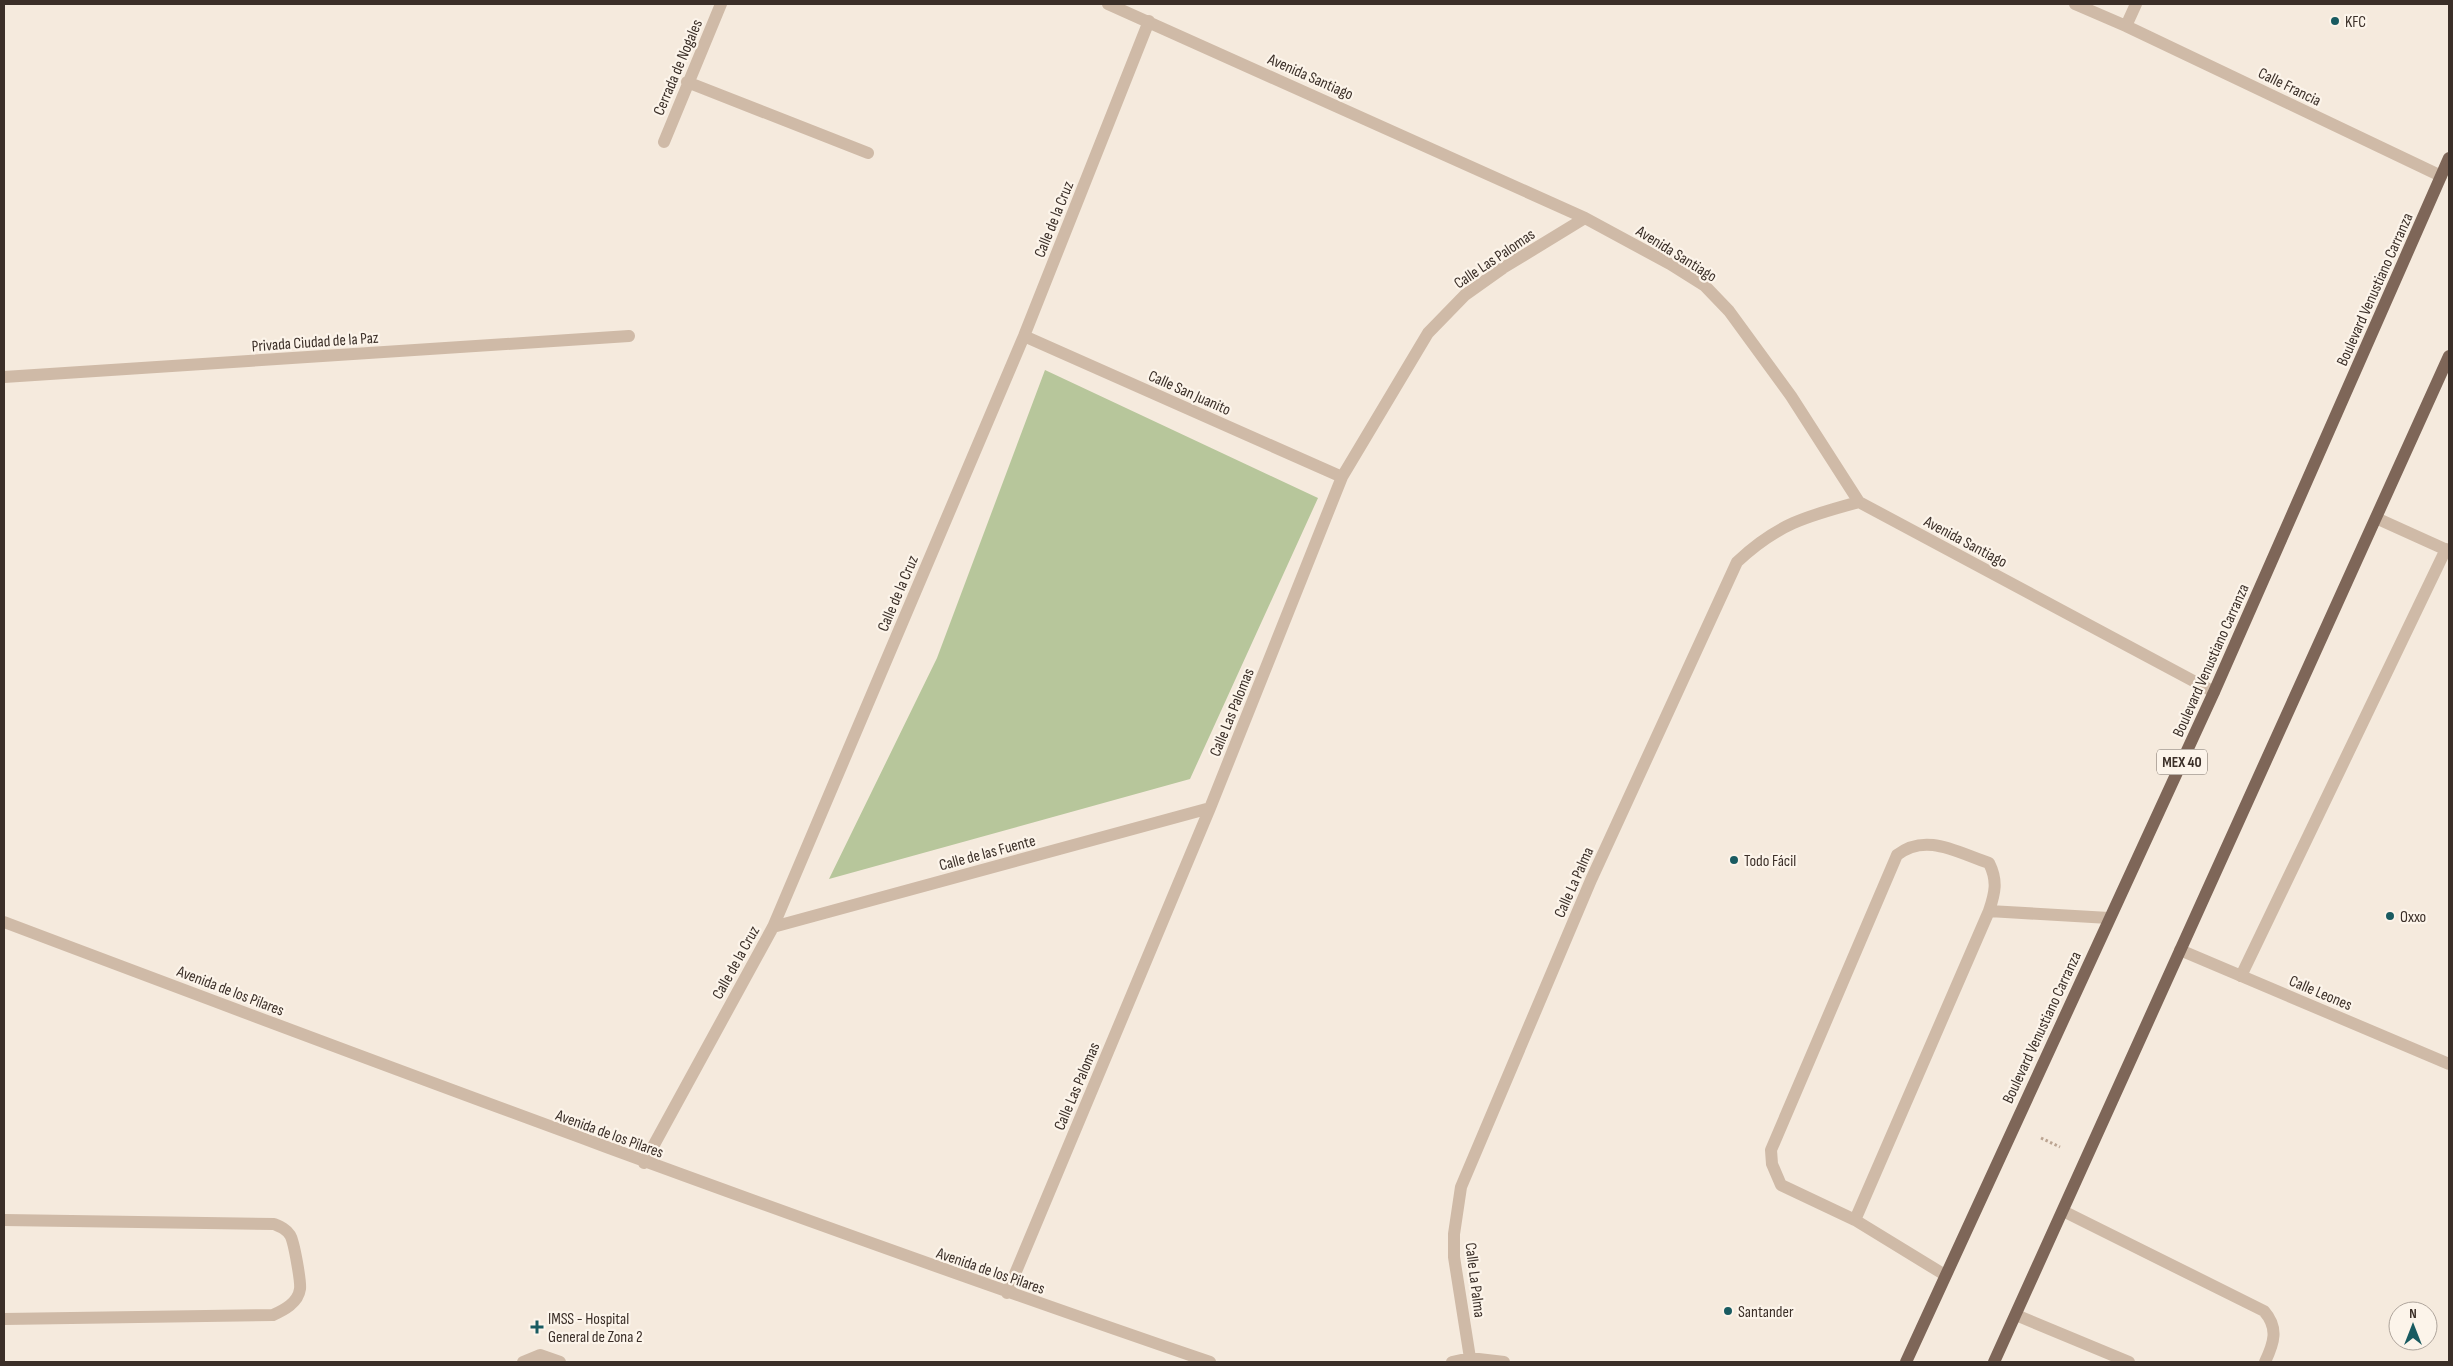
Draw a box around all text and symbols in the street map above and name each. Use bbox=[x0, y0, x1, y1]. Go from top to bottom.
place label: KFC bbox=[2345, 13, 2366, 32]
marker: KFC bbox=[2329, 15, 2341, 27]
street label: Cerrada de Nogales bbox=[650, 17, 707, 118]
street label: Avenida Santiago bbox=[1264, 50, 1356, 105]
street label: Calle Francia bbox=[2255, 64, 2324, 111]
street label: Calle de la Cruz bbox=[1030, 178, 1078, 260]
street label: Boulevard Venustiano Carranza bbox=[2333, 210, 2418, 369]
street label: Avenida Santiago bbox=[1632, 221, 1720, 287]
street label: Calle Las Palomas bbox=[1451, 225, 1539, 293]
street label: Privada Ciudad de la Paz bbox=[251, 329, 379, 356]
street label: Calle San Juanito bbox=[1145, 367, 1234, 420]
street label: Avenida Santiago bbox=[1920, 512, 2010, 572]
street label: Calle de la Cruz bbox=[874, 553, 923, 634]
street label: Boulevard Venustiano Carranza bbox=[2169, 581, 2254, 740]
street label: Calle Las Palomas bbox=[1206, 665, 1259, 759]
road number: MEX 40 bbox=[2157, 750, 2207, 774]
street label: Calle de las Fuente bbox=[937, 831, 1038, 875]
street label: Calle La Palma bbox=[1550, 844, 1598, 921]
place label: Todo Fácil bbox=[1744, 852, 1796, 871]
marker: Todo Fácil bbox=[1728, 854, 1740, 866]
place label: Oxxo bbox=[2400, 908, 2426, 927]
marker: Oxxo bbox=[2384, 910, 2396, 922]
street label: Calle de la Cruz bbox=[708, 923, 764, 1003]
street label: Boulevard Venustiano Carranza bbox=[1999, 949, 2086, 1107]
street label: Avenida de los Pilares bbox=[173, 962, 287, 1021]
street label: Calle Leones bbox=[2286, 972, 2355, 1015]
street label: Calle Las Palomas bbox=[1050, 1040, 1104, 1133]
street label: Avenida de los Pilares bbox=[552, 1106, 666, 1163]
street label: Calle La Palma bbox=[1460, 1242, 1489, 1319]
street label: Avenida de los Pilares bbox=[933, 1244, 1047, 1299]
north arrow bbox=[2388, 1301, 2438, 1351]
place label: Santander bbox=[1738, 1303, 1794, 1322]
marker: Santander bbox=[1722, 1305, 1734, 1317]
text: N bbox=[2409, 1305, 2417, 1322]
place label: IMSS - Hospital General de Zona 2 bbox=[548, 1310, 642, 1347]
marker: IMSS - Hospital General de Zona 2 bbox=[530, 1320, 544, 1334]

